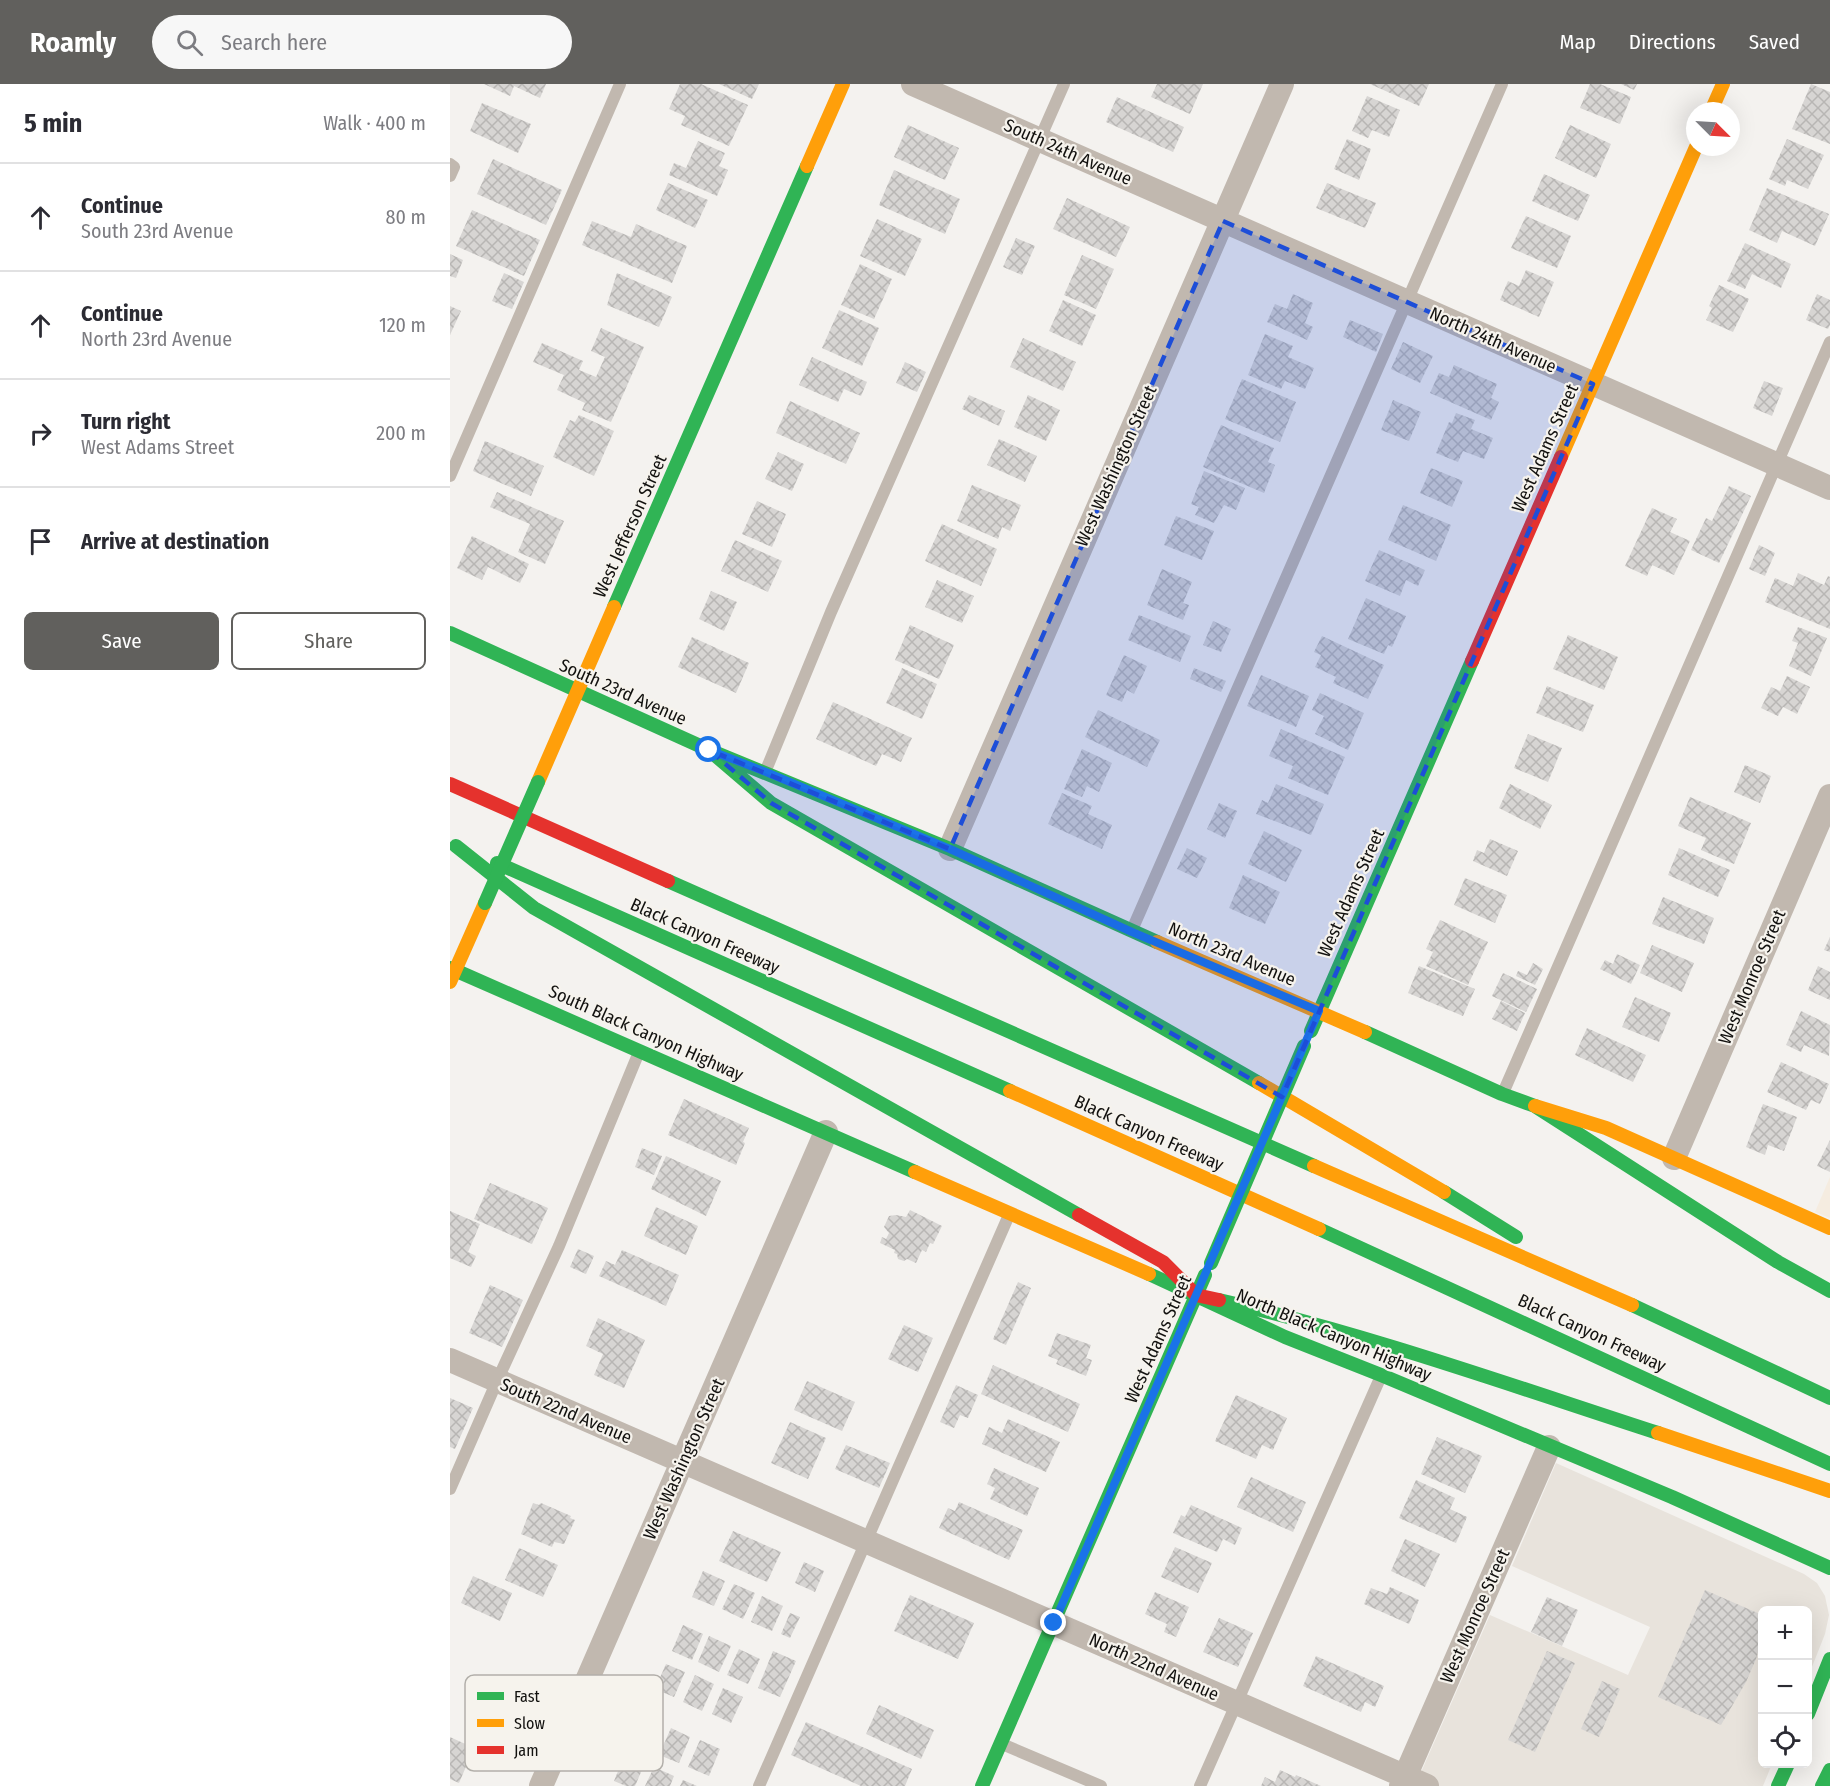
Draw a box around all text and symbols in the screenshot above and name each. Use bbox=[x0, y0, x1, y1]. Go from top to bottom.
search box bbox=[152, 15, 572, 69]
text: Roamly bbox=[30, 26, 116, 59]
icon: search bbox=[173, 26, 206, 59]
text: Search here bbox=[221, 29, 327, 56]
text: Map bbox=[1559, 29, 1596, 55]
text: Directions bbox=[1629, 29, 1716, 55]
text: Saved bbox=[1749, 29, 1800, 55]
north arrow bbox=[1686, 102, 1740, 156]
text: 5 min bbox=[24, 108, 82, 139]
text: Walk · 400 m bbox=[323, 111, 426, 135]
street label: South 24th Avenue bbox=[1001, 114, 1135, 190]
text: Continue bbox=[81, 192, 163, 219]
icon: ahead bbox=[24, 201, 57, 234]
text: 80 m bbox=[386, 205, 426, 229]
text: South 23rd Avenue bbox=[81, 219, 233, 243]
text: Continue bbox=[81, 300, 163, 327]
street label: North 24th Avenue bbox=[1426, 302, 1560, 378]
icon: ahead bbox=[24, 309, 57, 342]
text: 120 m bbox=[379, 313, 426, 337]
text: North 23rd Avenue bbox=[81, 327, 232, 351]
street label: West Adams Street bbox=[1507, 380, 1583, 515]
street label: West Washington Street bbox=[1070, 382, 1162, 550]
text: Turn right bbox=[81, 408, 170, 435]
icon: right bbox=[24, 417, 57, 450]
text: 200 m bbox=[376, 421, 426, 445]
text: West Adams Street bbox=[81, 435, 234, 459]
street label: West Jefferson Street bbox=[588, 451, 672, 601]
icon: arrive bbox=[24, 525, 57, 558]
text: Arrive at destination bbox=[81, 528, 269, 555]
button: Save bbox=[24, 612, 219, 670]
button: Share bbox=[231, 612, 426, 670]
street label: South 23rd Avenue bbox=[556, 654, 690, 730]
route start bbox=[695, 736, 721, 762]
street label: West Adams Street bbox=[1313, 825, 1389, 960]
street label: Black Canyon Freeway bbox=[627, 893, 783, 979]
street label: West Monroe Street bbox=[1714, 906, 1790, 1048]
street label: North 23rd Avenue bbox=[1165, 917, 1299, 991]
street label: South Black Canyon Highway bbox=[545, 980, 747, 1086]
street label: Black Canyon Freeway bbox=[1071, 1090, 1227, 1176]
street label: West Adams Street bbox=[1120, 1271, 1196, 1406]
street label: North Black Canyon Highway bbox=[1233, 1284, 1435, 1386]
street label: Black Canyon Freeway bbox=[1514, 1289, 1670, 1377]
street label: South 22nd Avenue bbox=[497, 1373, 635, 1449]
street label: West Washington Street bbox=[638, 1375, 730, 1543]
street label: West Monroe Street bbox=[1436, 1545, 1514, 1686]
map controls bbox=[1758, 1606, 1812, 1768]
button: + bbox=[1758, 1606, 1812, 1660]
route end bbox=[1040, 1609, 1066, 1635]
street label: North 22nd Avenue bbox=[1086, 1629, 1222, 1705]
button: − bbox=[1758, 1660, 1812, 1714]
legend bbox=[465, 1675, 663, 1771]
text: Fast bbox=[514, 1687, 541, 1706]
text: Slow bbox=[514, 1714, 545, 1733]
button: locate bbox=[1758, 1714, 1812, 1768]
text: Jam bbox=[514, 1741, 539, 1760]

